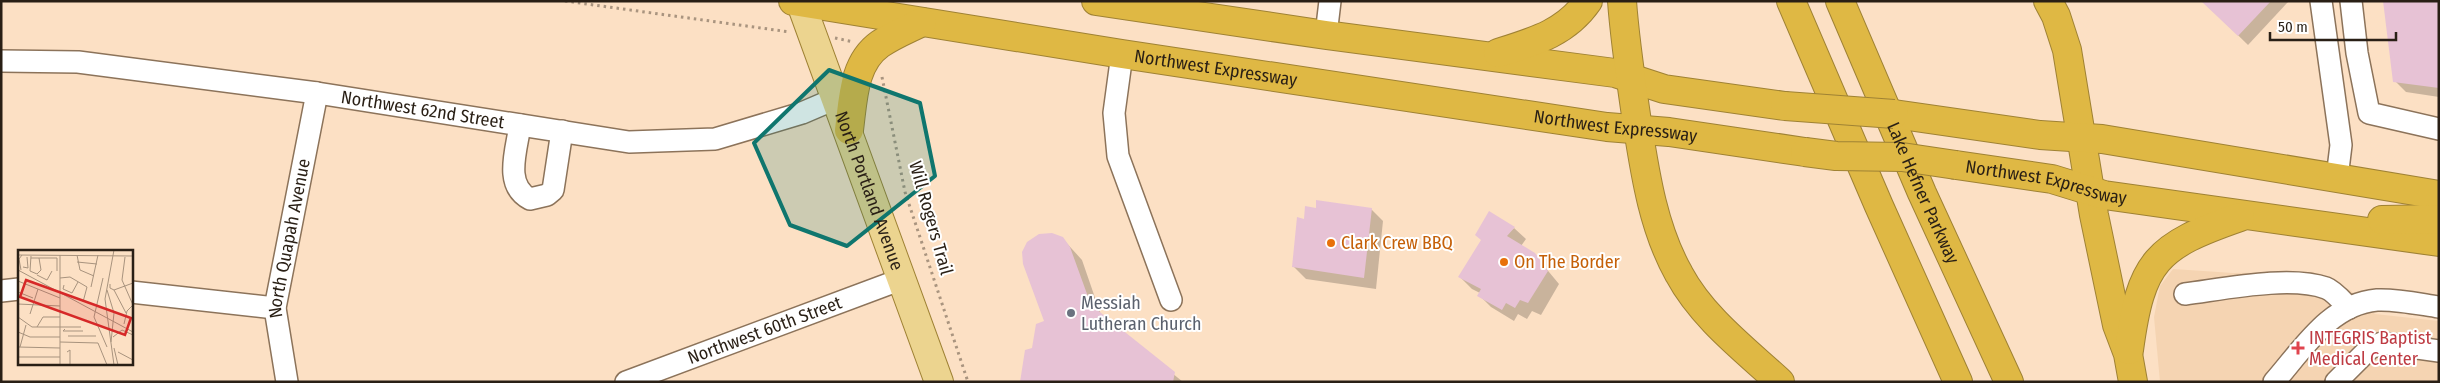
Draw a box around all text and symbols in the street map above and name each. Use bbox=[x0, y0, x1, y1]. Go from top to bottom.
scale bar bbox=[2270, 10, 2396, 42]
text: 50 m bbox=[2278, 18, 2308, 36]
street label: Northwest Expressway bbox=[1133, 45, 1299, 91]
street label: Northwest 62nd Street bbox=[339, 86, 506, 133]
street label: Northwest Expressway bbox=[1532, 105, 1699, 147]
street label: North Portland Avenue bbox=[830, 108, 908, 273]
street label: Lake Hefner Parkway bbox=[1882, 119, 1964, 267]
street label: Northwest Expressway bbox=[1964, 156, 2128, 209]
street label: North Quapah Avenue bbox=[264, 157, 315, 320]
street label: Will Rogers Trail bbox=[904, 159, 958, 278]
place label: Clark Crew BBQ bbox=[1341, 232, 1453, 254]
marker: Clark Crew BBQ bbox=[1325, 237, 1337, 249]
inset map bbox=[18, 250, 132, 366]
place label: On The Border bbox=[1514, 251, 1621, 273]
marker: On The Border bbox=[1498, 256, 1510, 268]
street label: Northwest 60th Street bbox=[685, 291, 845, 369]
place label: Messiah Lutheran Church bbox=[1081, 292, 1201, 335]
marker: Messiah Lutheran Church bbox=[1065, 307, 1077, 319]
place label: INTEGRIS Baptist Medical Center bbox=[2309, 327, 2432, 370]
marker: INTEGRIS Baptist Medical Center bbox=[2291, 341, 2305, 355]

